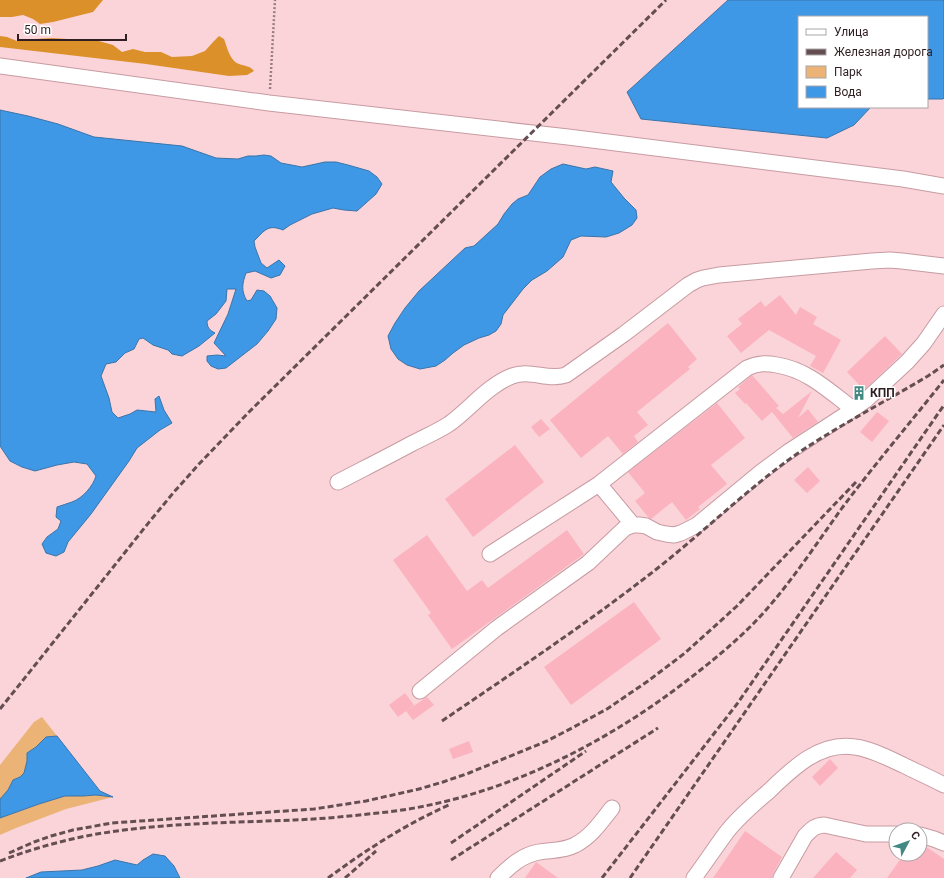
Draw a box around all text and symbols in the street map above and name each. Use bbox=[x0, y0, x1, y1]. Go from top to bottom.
scale bar bbox=[18, 16, 126, 42]
legend bbox=[798, 16, 928, 108]
text: 50 m bbox=[24, 23, 51, 37]
text: Улица bbox=[834, 25, 869, 39]
text: Железная дорога bbox=[834, 45, 933, 59]
text: Парк bbox=[834, 65, 863, 79]
text: Вода bbox=[834, 85, 862, 99]
building icon: КПП bbox=[851, 385, 867, 401]
place label: КПП bbox=[870, 386, 895, 400]
north arrow bbox=[888, 822, 928, 862]
text: С bbox=[908, 829, 922, 843]

